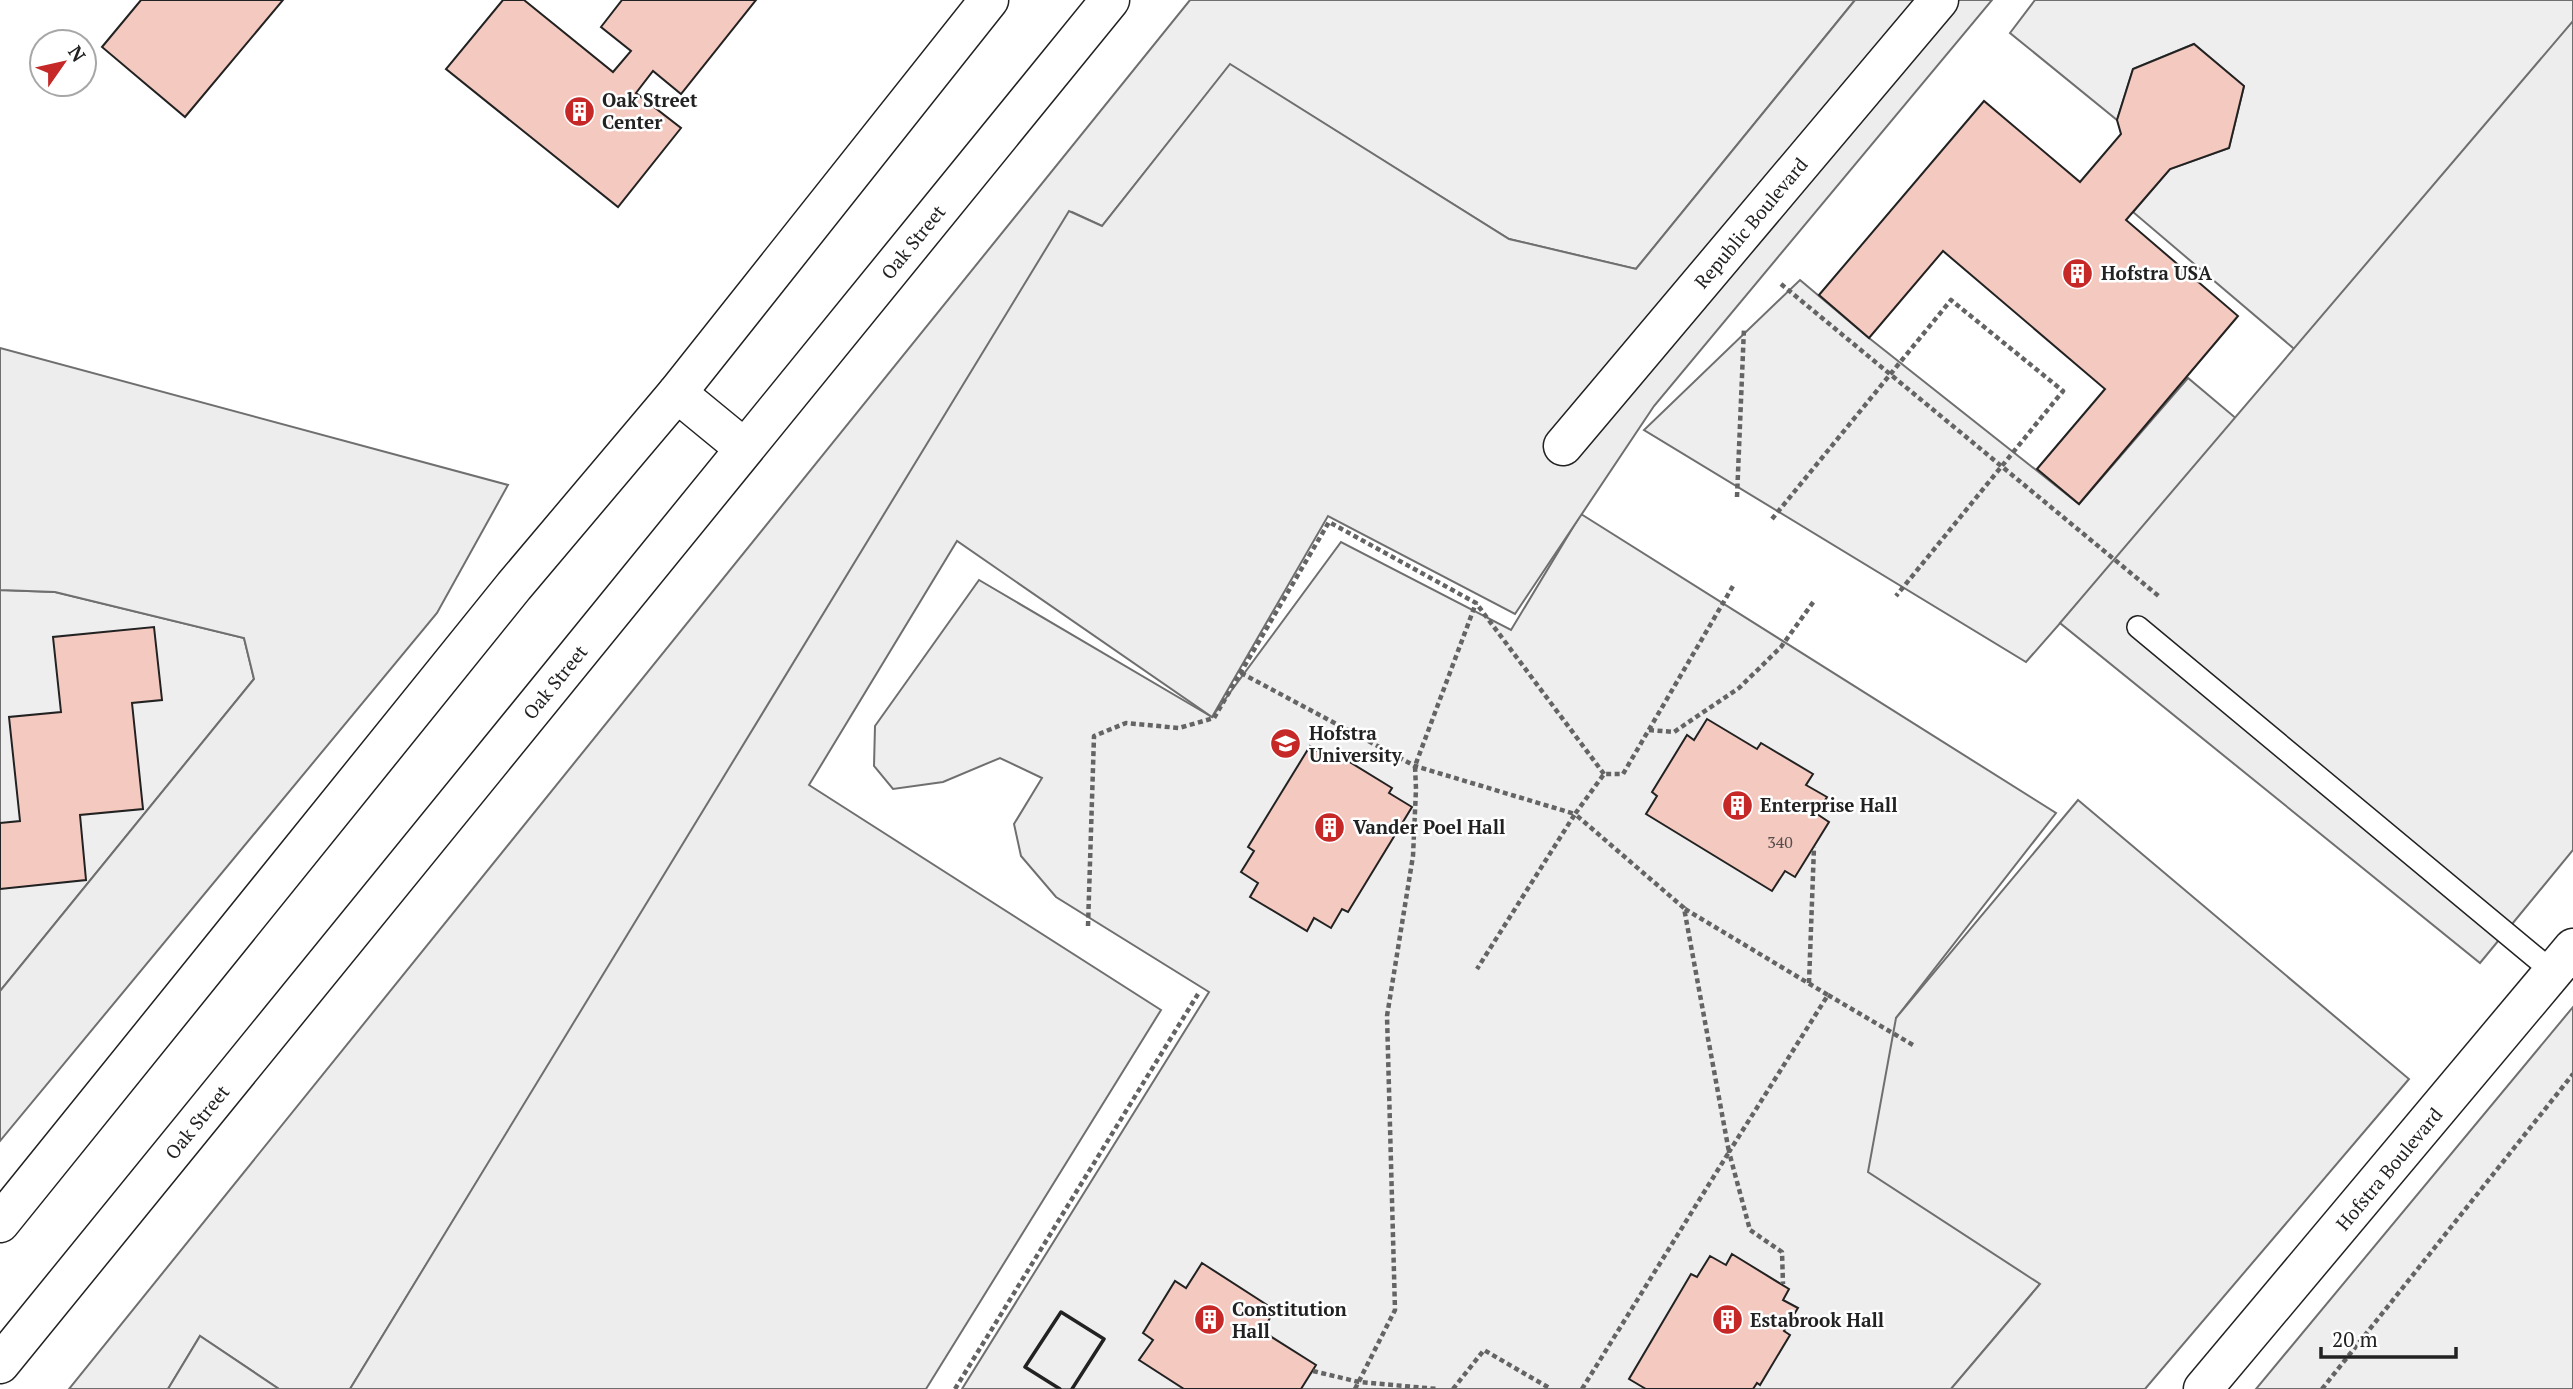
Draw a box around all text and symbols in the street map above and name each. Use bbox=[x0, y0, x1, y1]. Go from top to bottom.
north arrow bbox=[28, 28, 98, 98]
text: N bbox=[63, 40, 92, 67]
place label: Oak Street Center bbox=[602, 87, 698, 134]
building icon: Oak Street Center bbox=[562, 94, 596, 128]
street label: Republic Boulevard bbox=[1689, 152, 1813, 293]
street label: Oak Street bbox=[875, 199, 950, 284]
building icon: Hofstra USA bbox=[2061, 256, 2095, 290]
place label: Hofstra USA bbox=[2101, 260, 2212, 285]
street label: Oak Street bbox=[517, 639, 592, 724]
place label: Hofstra University bbox=[1309, 720, 1403, 767]
school or university icon: Hofstra University bbox=[1269, 727, 1303, 761]
building icon: Enterprise Hall bbox=[1720, 788, 1754, 822]
place label: Enterprise Hall bbox=[1760, 792, 1898, 817]
building icon: Vander Poel Hall bbox=[1313, 810, 1347, 844]
place label: Vander Poel Hall bbox=[1353, 814, 1505, 839]
house number: 340 bbox=[1767, 831, 1793, 853]
street label: Oak Street bbox=[159, 1079, 234, 1164]
street label: Hofstra Boulevard bbox=[2330, 1102, 2448, 1235]
place label: Constitution Hall bbox=[1232, 1296, 1348, 1343]
building icon: Constitution Hall bbox=[1192, 1303, 1226, 1337]
building icon: Estabrook Hall bbox=[1710, 1303, 1744, 1337]
place label: Estabrook Hall bbox=[1750, 1307, 1884, 1332]
scale bar bbox=[2321, 1316, 2456, 1360]
text: 20 m bbox=[2332, 1325, 2378, 1353]

